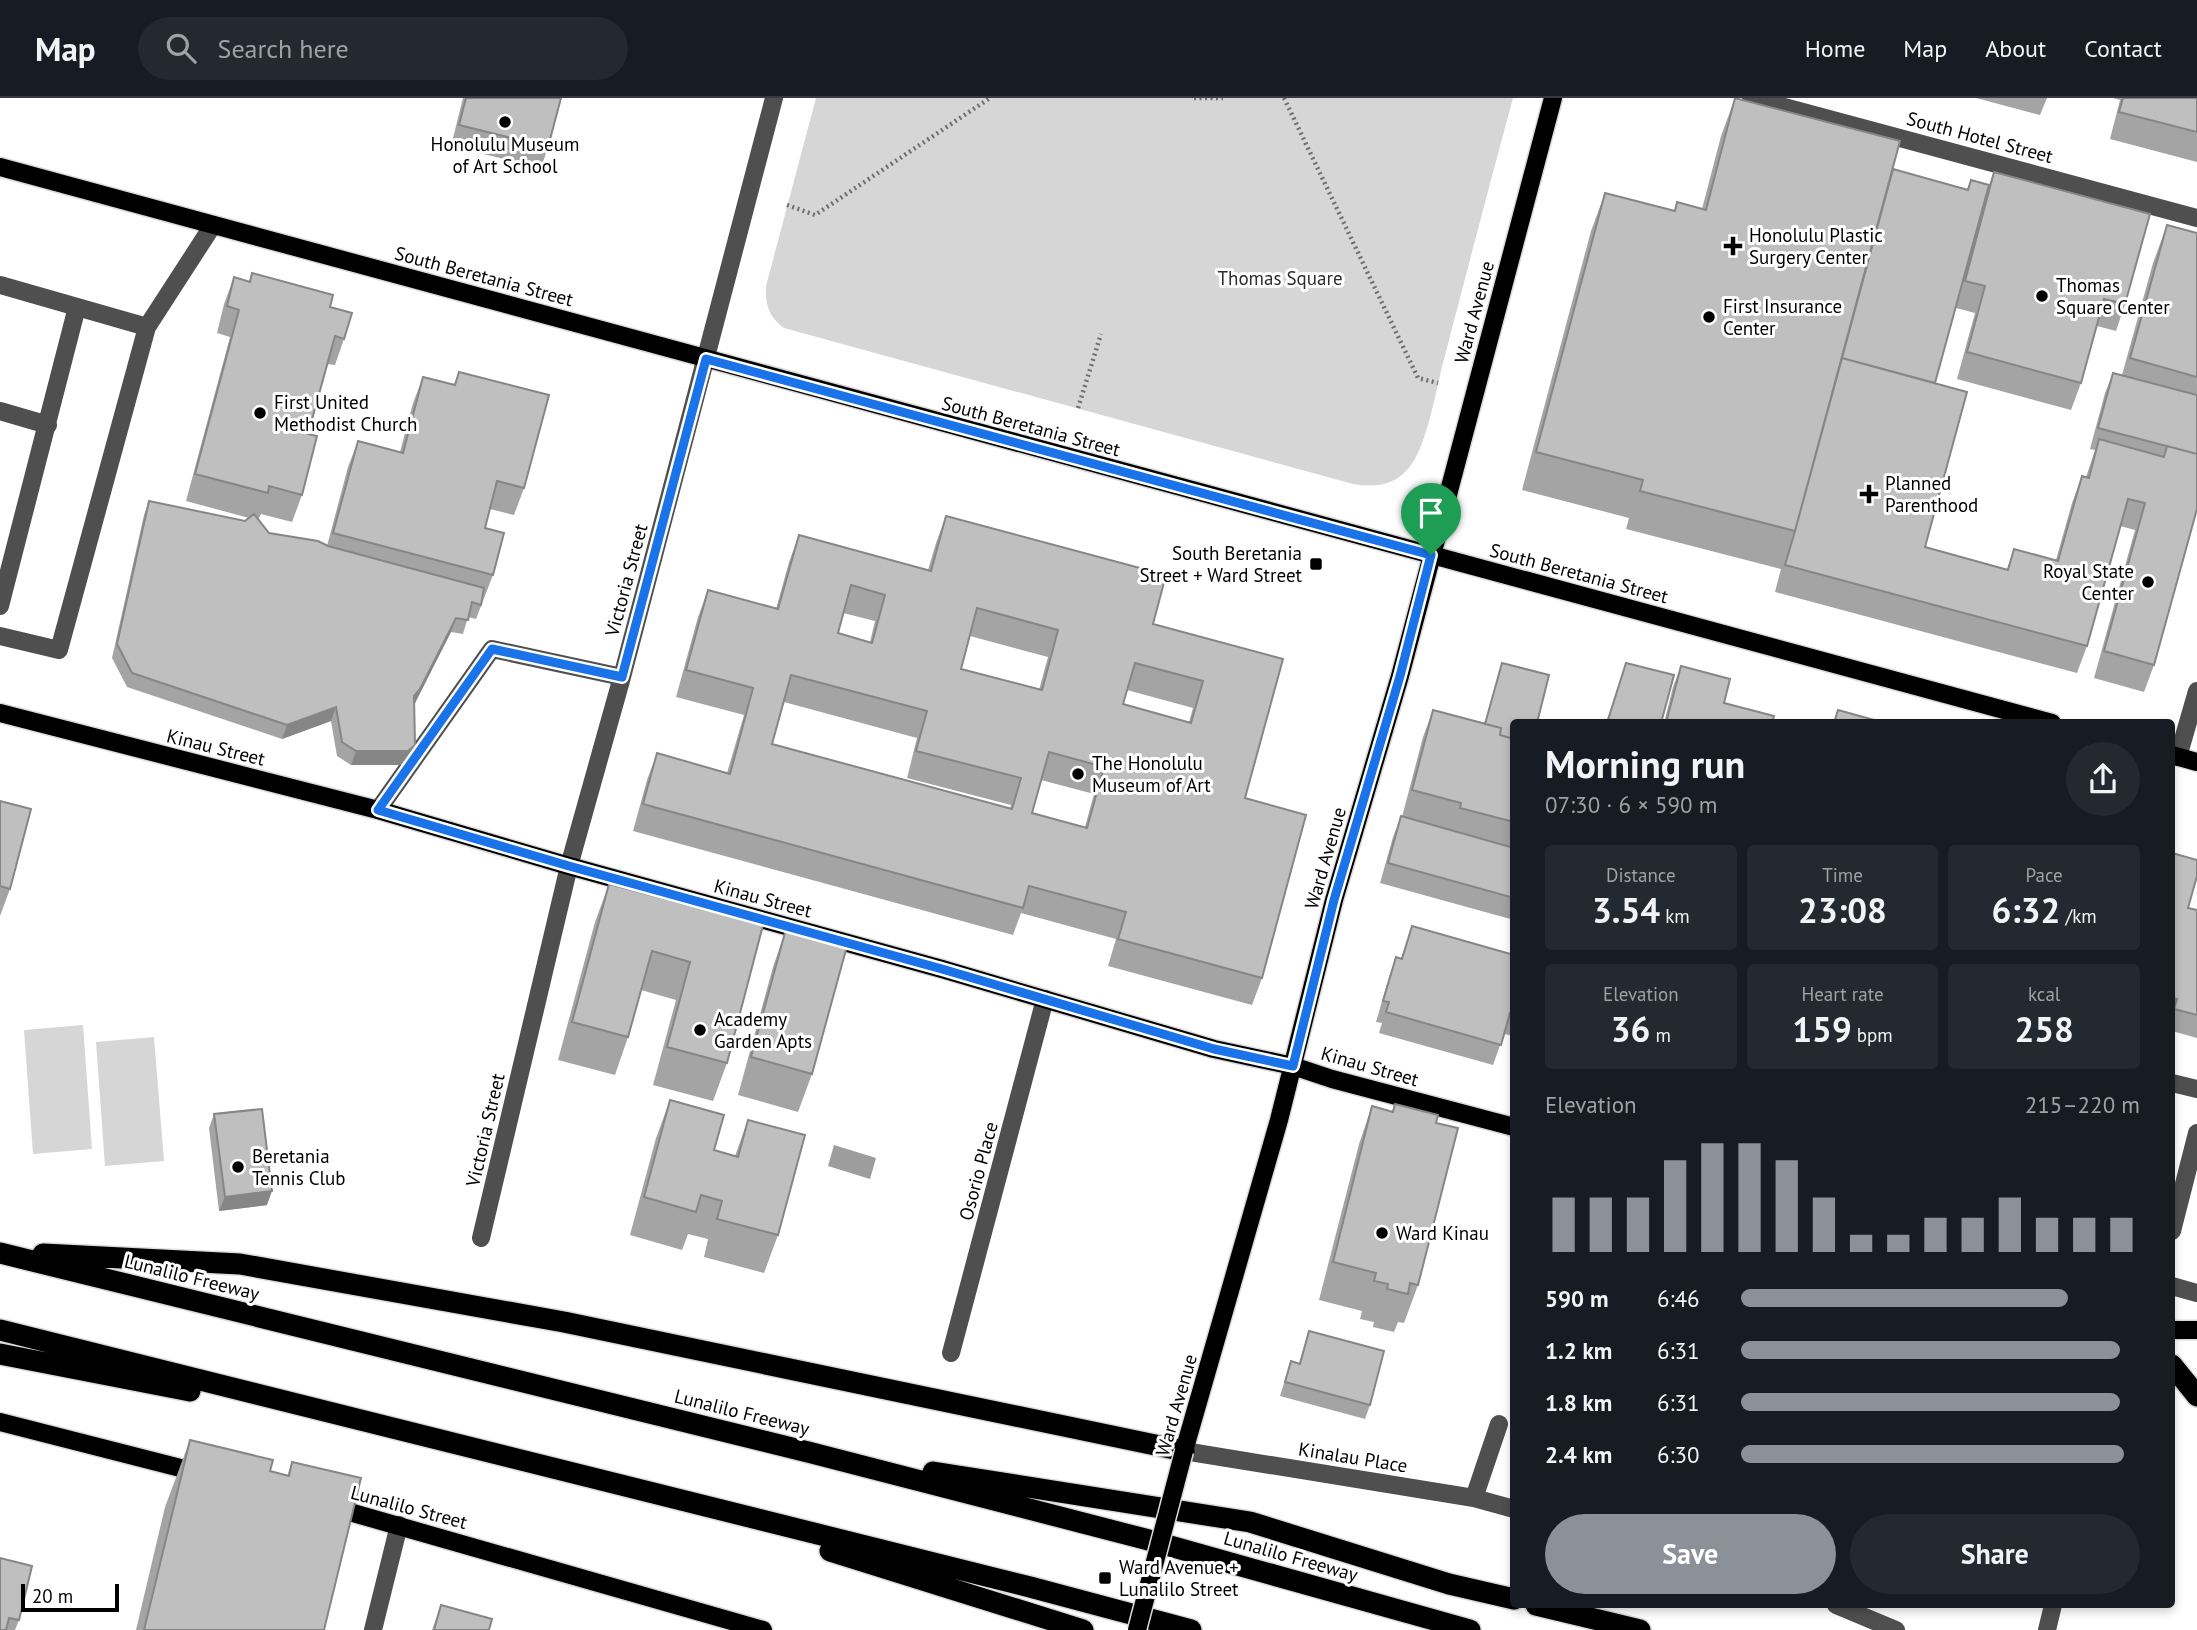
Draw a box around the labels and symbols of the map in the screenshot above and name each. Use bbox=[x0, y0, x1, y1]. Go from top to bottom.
street label: South Hotel Street bbox=[1904, 106, 2056, 168]
marker: Honolulu Museum of Art School bbox=[497, 114, 513, 130]
place label: Honolulu Museum of Art School bbox=[431, 132, 579, 178]
place label: Honolulu Plastic Surgery Center bbox=[1749, 223, 1883, 269]
marker: Honolulu Plastic Surgery Center bbox=[1723, 236, 1743, 256]
street label: South Beretania Street bbox=[392, 241, 576, 312]
street label: Ward Avenue bbox=[1449, 258, 1499, 366]
park label: Thomas Square bbox=[1217, 266, 1343, 290]
place label: Thomas Square Center bbox=[2056, 273, 2170, 319]
marker: Thomas Square Center bbox=[2034, 288, 2050, 304]
place label: First Insurance Center bbox=[1723, 294, 1842, 340]
marker: First Insurance Center bbox=[1701, 309, 1717, 325]
place label: First United Methodist Church bbox=[274, 390, 417, 436]
street label: South Beretania Street bbox=[939, 391, 1123, 462]
marker: First United Methodist Church bbox=[252, 405, 268, 421]
place label: Planned Parenthood bbox=[1885, 471, 1978, 517]
pin bbox=[1401, 483, 1461, 555]
marker: Planned Parenthood bbox=[1859, 484, 1879, 504]
street label: Victoria Street bbox=[599, 521, 653, 640]
street label: South Beretania Street bbox=[1487, 538, 1671, 609]
place label: South Beretania Street + Ward Street bbox=[1139, 541, 1303, 587]
marker: South Beretania Street + Ward Street bbox=[1308, 556, 1324, 572]
place label: Royal State Center bbox=[2043, 559, 2135, 605]
marker: Royal State Center bbox=[2140, 574, 2156, 590]
street label: Kinau Street bbox=[164, 723, 268, 771]
place label: The Honolulu Museum of Art bbox=[1092, 751, 1211, 797]
marker: The Honolulu Museum of Art bbox=[1070, 766, 1086, 782]
street label: Ward Avenue bbox=[1299, 804, 1351, 912]
street label: Kinau Street bbox=[711, 873, 815, 923]
place label: Academy Garden Apts bbox=[714, 1007, 812, 1053]
marker: Academy Garden Apts bbox=[692, 1022, 708, 1038]
street label: Kinau Street bbox=[1318, 1041, 1422, 1092]
street label: Victoria Street bbox=[460, 1071, 510, 1190]
street label: Osorio Place bbox=[953, 1119, 1003, 1223]
place label: Beretania Tennis Club bbox=[252, 1144, 346, 1190]
marker: Beretania Tennis Club bbox=[230, 1159, 246, 1175]
place label: Ward Kinau bbox=[1396, 1221, 1489, 1245]
marker: Ward Kinau bbox=[1374, 1225, 1390, 1241]
street label: Lunalilo Freeway bbox=[122, 1249, 262, 1305]
street label: Ward Avenue bbox=[1150, 1351, 1202, 1459]
street label: Lunalilo Freeway bbox=[672, 1384, 812, 1440]
street label: Kinalau Place bbox=[1297, 1437, 1409, 1477]
street label: Lunalilo Street bbox=[348, 1480, 470, 1534]
street label: Lunalilo Freeway bbox=[1221, 1525, 1361, 1587]
place label: Ward Avenue + Lunalilo Street bbox=[1119, 1555, 1239, 1601]
marker: Ward Avenue + Lunalilo Street bbox=[1097, 1570, 1113, 1586]
scale bar bbox=[21, 1581, 119, 1613]

